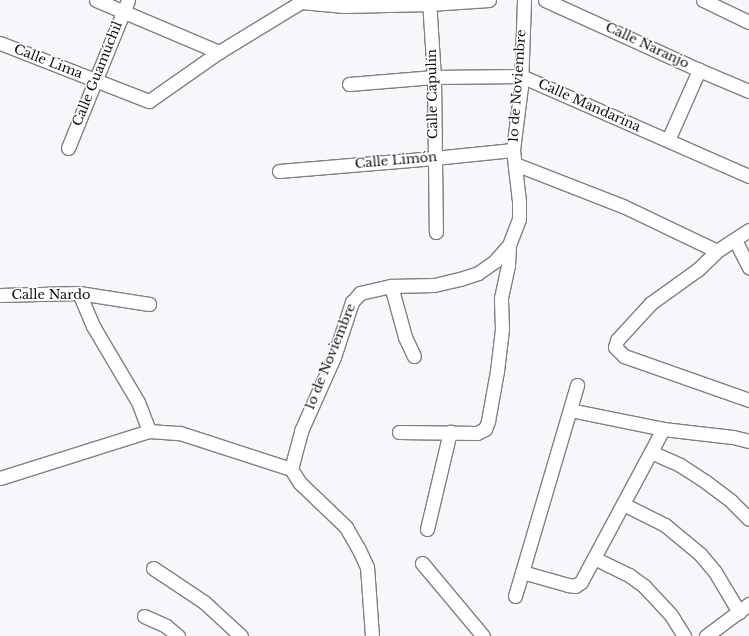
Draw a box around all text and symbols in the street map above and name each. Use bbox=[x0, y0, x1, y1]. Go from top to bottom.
street label: Calle Guamúchil bbox=[70, 19, 126, 129]
street label: Calle Naranjo bbox=[603, 20, 691, 72]
street label: 1o de Noviembre bbox=[506, 29, 530, 143]
street label: Calle Lima bbox=[11, 42, 85, 82]
street label: Calle Capulín bbox=[424, 49, 442, 139]
street label: Calle Mandarina bbox=[535, 76, 643, 136]
street label: Calle Limón bbox=[354, 150, 438, 172]
street label: Calle Nardo bbox=[11, 287, 91, 303]
street label: 1o de Noviembre bbox=[303, 302, 359, 412]

